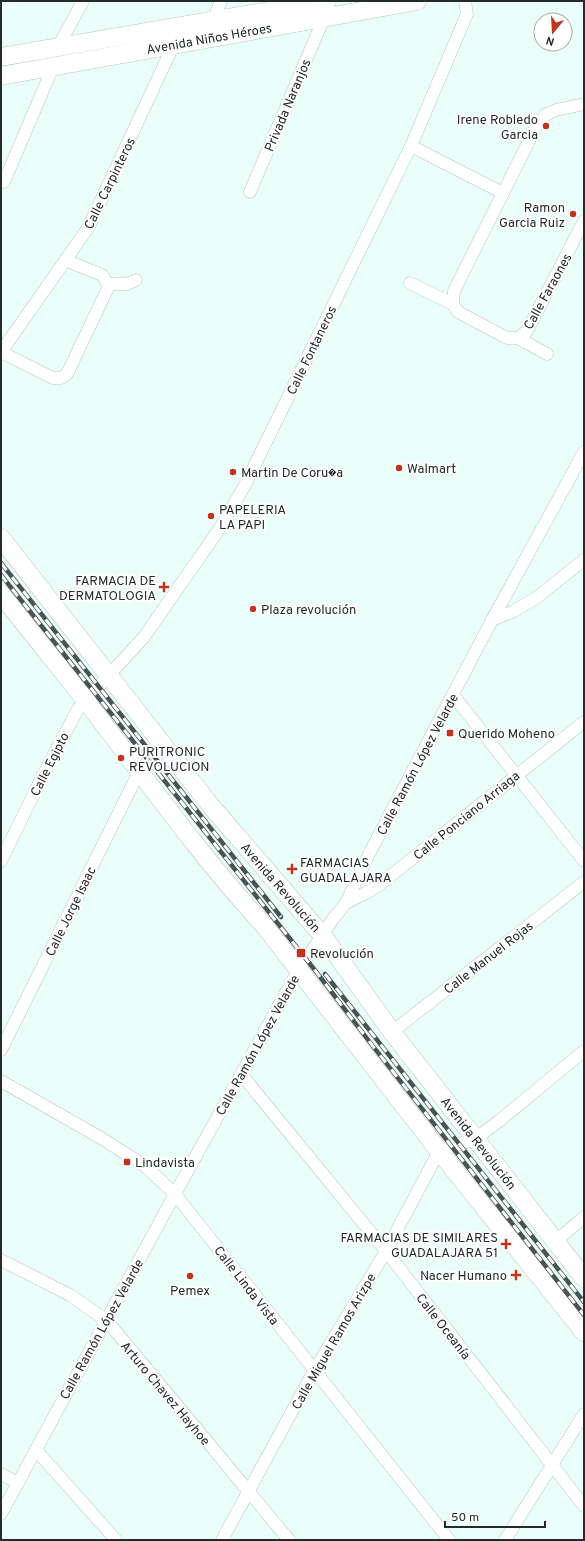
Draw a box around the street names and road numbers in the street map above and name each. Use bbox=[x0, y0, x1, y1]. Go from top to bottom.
street label: Avenida Niños Héroes bbox=[145, 21, 273, 59]
street label: Privada Naranjos bbox=[262, 57, 316, 154]
street label: Calle Carpinteros bbox=[82, 135, 140, 232]
street label: Calle Faraones bbox=[521, 251, 576, 333]
street label: Calle Fontaneros bbox=[284, 304, 341, 398]
street label: Calle Ramón López Velarde bbox=[375, 691, 463, 839]
street label: Calle Egipto bbox=[28, 730, 74, 799]
street label: Calle Ponciano Arriaga bbox=[411, 769, 524, 864]
street label: Avenida Revolución bbox=[236, 840, 323, 936]
street label: Calle Jorge Isaac bbox=[43, 864, 101, 960]
street label: Calle Manuel Rojas bbox=[441, 919, 537, 998]
street label: Calle Ramón López Velarde bbox=[213, 973, 304, 1119]
street label: Avenida Revolución bbox=[436, 1095, 519, 1194]
street label: Calle Linda Vista bbox=[209, 1243, 281, 1329]
street label: Calle Ramón López Velarde bbox=[57, 1257, 148, 1403]
street label: Calle Miguel Ramos Arizpe bbox=[289, 1271, 380, 1413]
street label: Calle Oceanía bbox=[412, 1291, 473, 1363]
street label: Arturo Chavez Hayhoe bbox=[116, 1339, 213, 1450]

